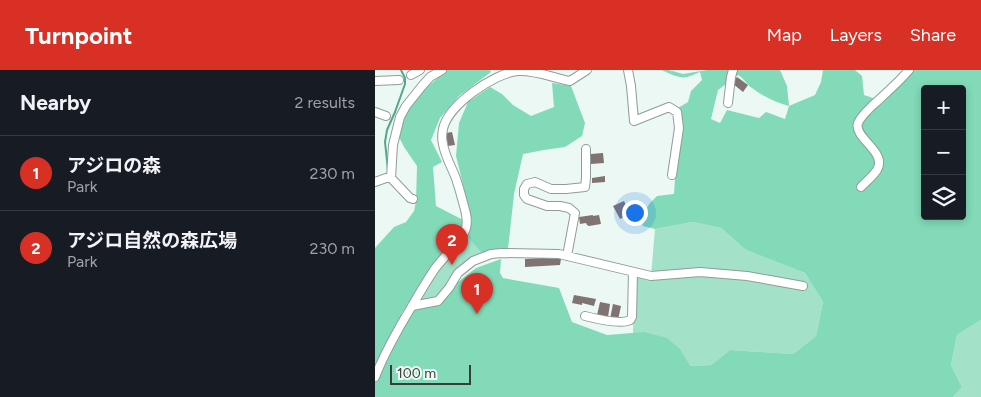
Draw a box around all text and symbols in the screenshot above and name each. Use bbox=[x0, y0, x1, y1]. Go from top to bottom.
text: Turnpoint bbox=[25, 21, 132, 50]
text: Map bbox=[767, 24, 802, 46]
text: Layers bbox=[830, 24, 882, 46]
text: Share bbox=[910, 24, 956, 46]
map controls bbox=[921, 85, 966, 220]
button: + bbox=[921, 85, 966, 130]
text: Nearby bbox=[20, 90, 91, 115]
text: 2 results bbox=[295, 93, 355, 112]
button: − bbox=[921, 130, 966, 175]
text: アジロの森 bbox=[67, 154, 161, 177]
text: 1 bbox=[33, 164, 39, 183]
text: 230 m bbox=[310, 164, 355, 183]
button: layers bbox=[921, 175, 966, 220]
text: Park bbox=[67, 177, 97, 196]
your location bbox=[622, 200, 648, 226]
pin: 2 bbox=[436, 224, 468, 265]
text: アジロ自然の森広場 bbox=[67, 229, 237, 252]
text: 2 bbox=[31, 239, 41, 258]
text: 230 m bbox=[310, 239, 355, 258]
text: Park bbox=[67, 252, 97, 271]
pin: 1 bbox=[461, 273, 493, 314]
scale bar bbox=[390, 362, 471, 385]
text: 100 m bbox=[397, 365, 436, 382]

